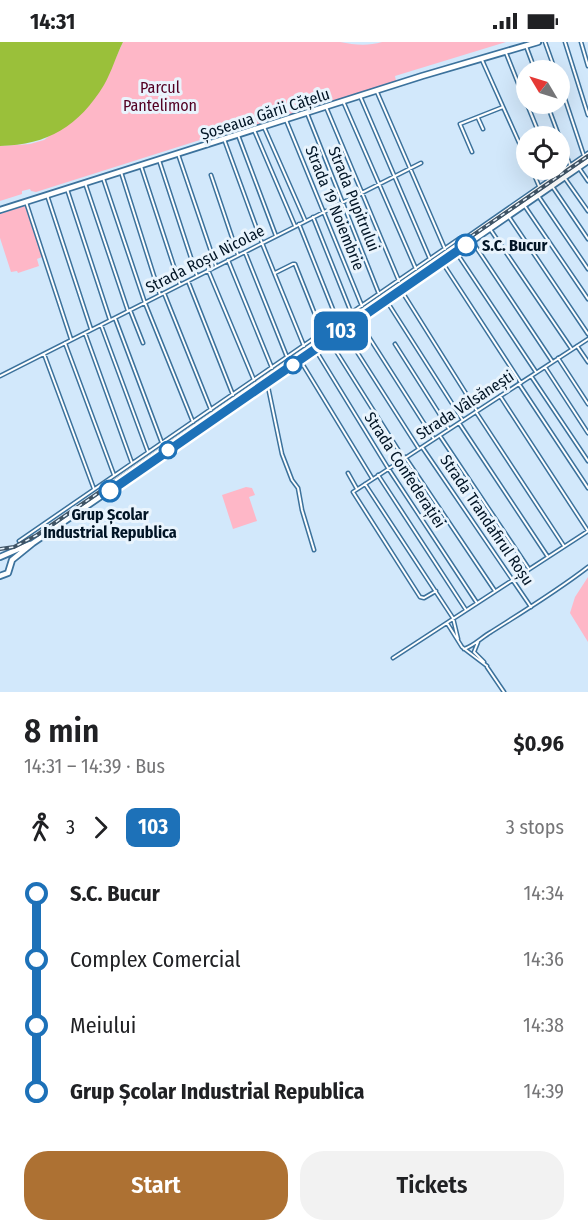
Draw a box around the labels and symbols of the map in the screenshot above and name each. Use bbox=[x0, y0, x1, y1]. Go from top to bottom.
north arrow bbox=[516, 60, 570, 114]
park label: Parcul Pantelimon bbox=[123, 78, 197, 115]
street label: Șoseaua Gării Cățelu bbox=[198, 84, 332, 145]
street label: Strada 19 Noiembrie bbox=[301, 143, 369, 273]
street label: Strada Pupitrului bbox=[324, 144, 384, 254]
street label: Strada Roșu Nicolae bbox=[142, 221, 268, 298]
marker: S.C. Bucur bbox=[455, 234, 477, 256]
place label: S.C. Bucur bbox=[482, 236, 547, 255]
line badge: 103 bbox=[306, 312, 376, 350]
unlabelled marker bbox=[284, 356, 302, 374]
street label: Strada Vâlsănești bbox=[413, 366, 518, 444]
street label: Strada Confederației bbox=[360, 409, 450, 532]
unlabelled marker bbox=[159, 441, 177, 459]
street label: Strada Trandafirul Roșu bbox=[435, 451, 538, 589]
marker: Grup Școlar Industrial Republica bbox=[99, 480, 121, 502]
place label: Grup Școlar Industrial Republica bbox=[43, 505, 177, 542]

